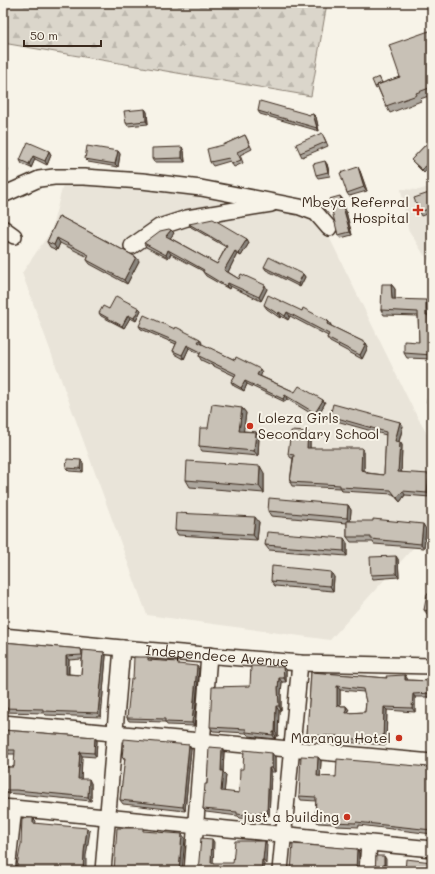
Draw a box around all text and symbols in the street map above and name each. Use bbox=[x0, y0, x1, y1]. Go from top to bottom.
scale bar bbox=[24, 22, 101, 48]
text: 50 m bbox=[30, 27, 58, 43]
place label: Mbeya Referral Hospital bbox=[302, 192, 409, 227]
marker: Mbeya Referral Hospital bbox=[412, 204, 424, 216]
place label: Loleza Girls Secondary School bbox=[258, 408, 379, 443]
marker: Loleza Girls Secondary School bbox=[245, 421, 255, 431]
street label: Independece Avenue bbox=[145, 640, 290, 671]
place label: Marangu Hotel bbox=[291, 728, 391, 747]
marker: Marangu Hotel bbox=[394, 733, 404, 743]
place label: just a building bbox=[241, 807, 339, 826]
marker: just a building bbox=[342, 812, 352, 822]

